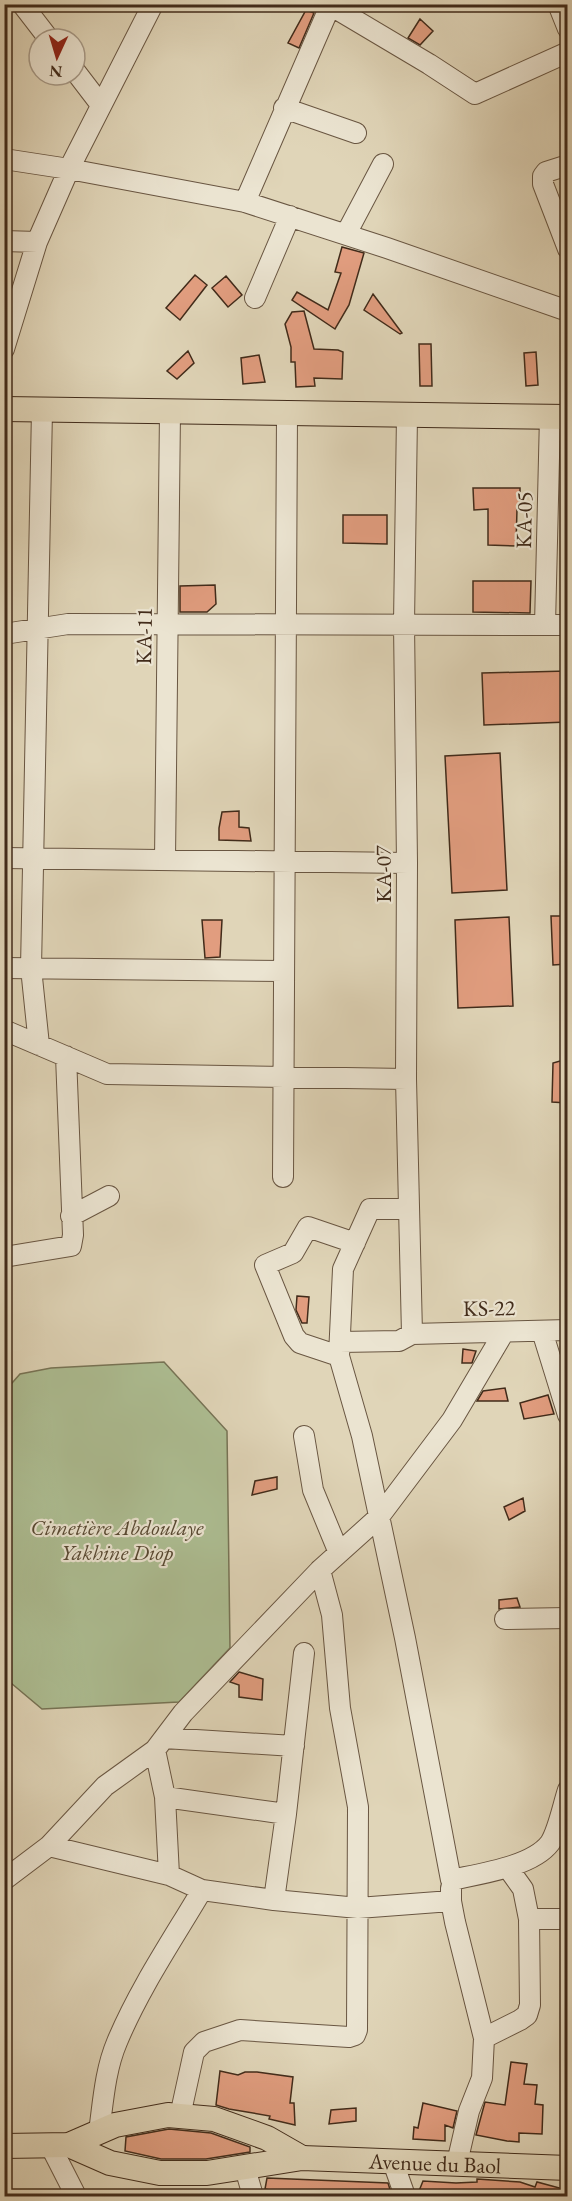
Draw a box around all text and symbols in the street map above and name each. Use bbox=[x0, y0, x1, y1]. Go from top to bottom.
north arrow bbox=[27, 27, 87, 87]
text: N bbox=[49, 61, 63, 82]
street label: KA-05 bbox=[509, 491, 539, 549]
street label: KA-11 bbox=[129, 607, 159, 665]
street label: KA-07 bbox=[369, 845, 398, 903]
street label: KS-22 bbox=[463, 1293, 516, 1323]
park label: Cimetière Abdoulaye Yakhine Diop bbox=[31, 1513, 204, 1567]
street label: Avenue du Baol bbox=[367, 2146, 502, 2180]

